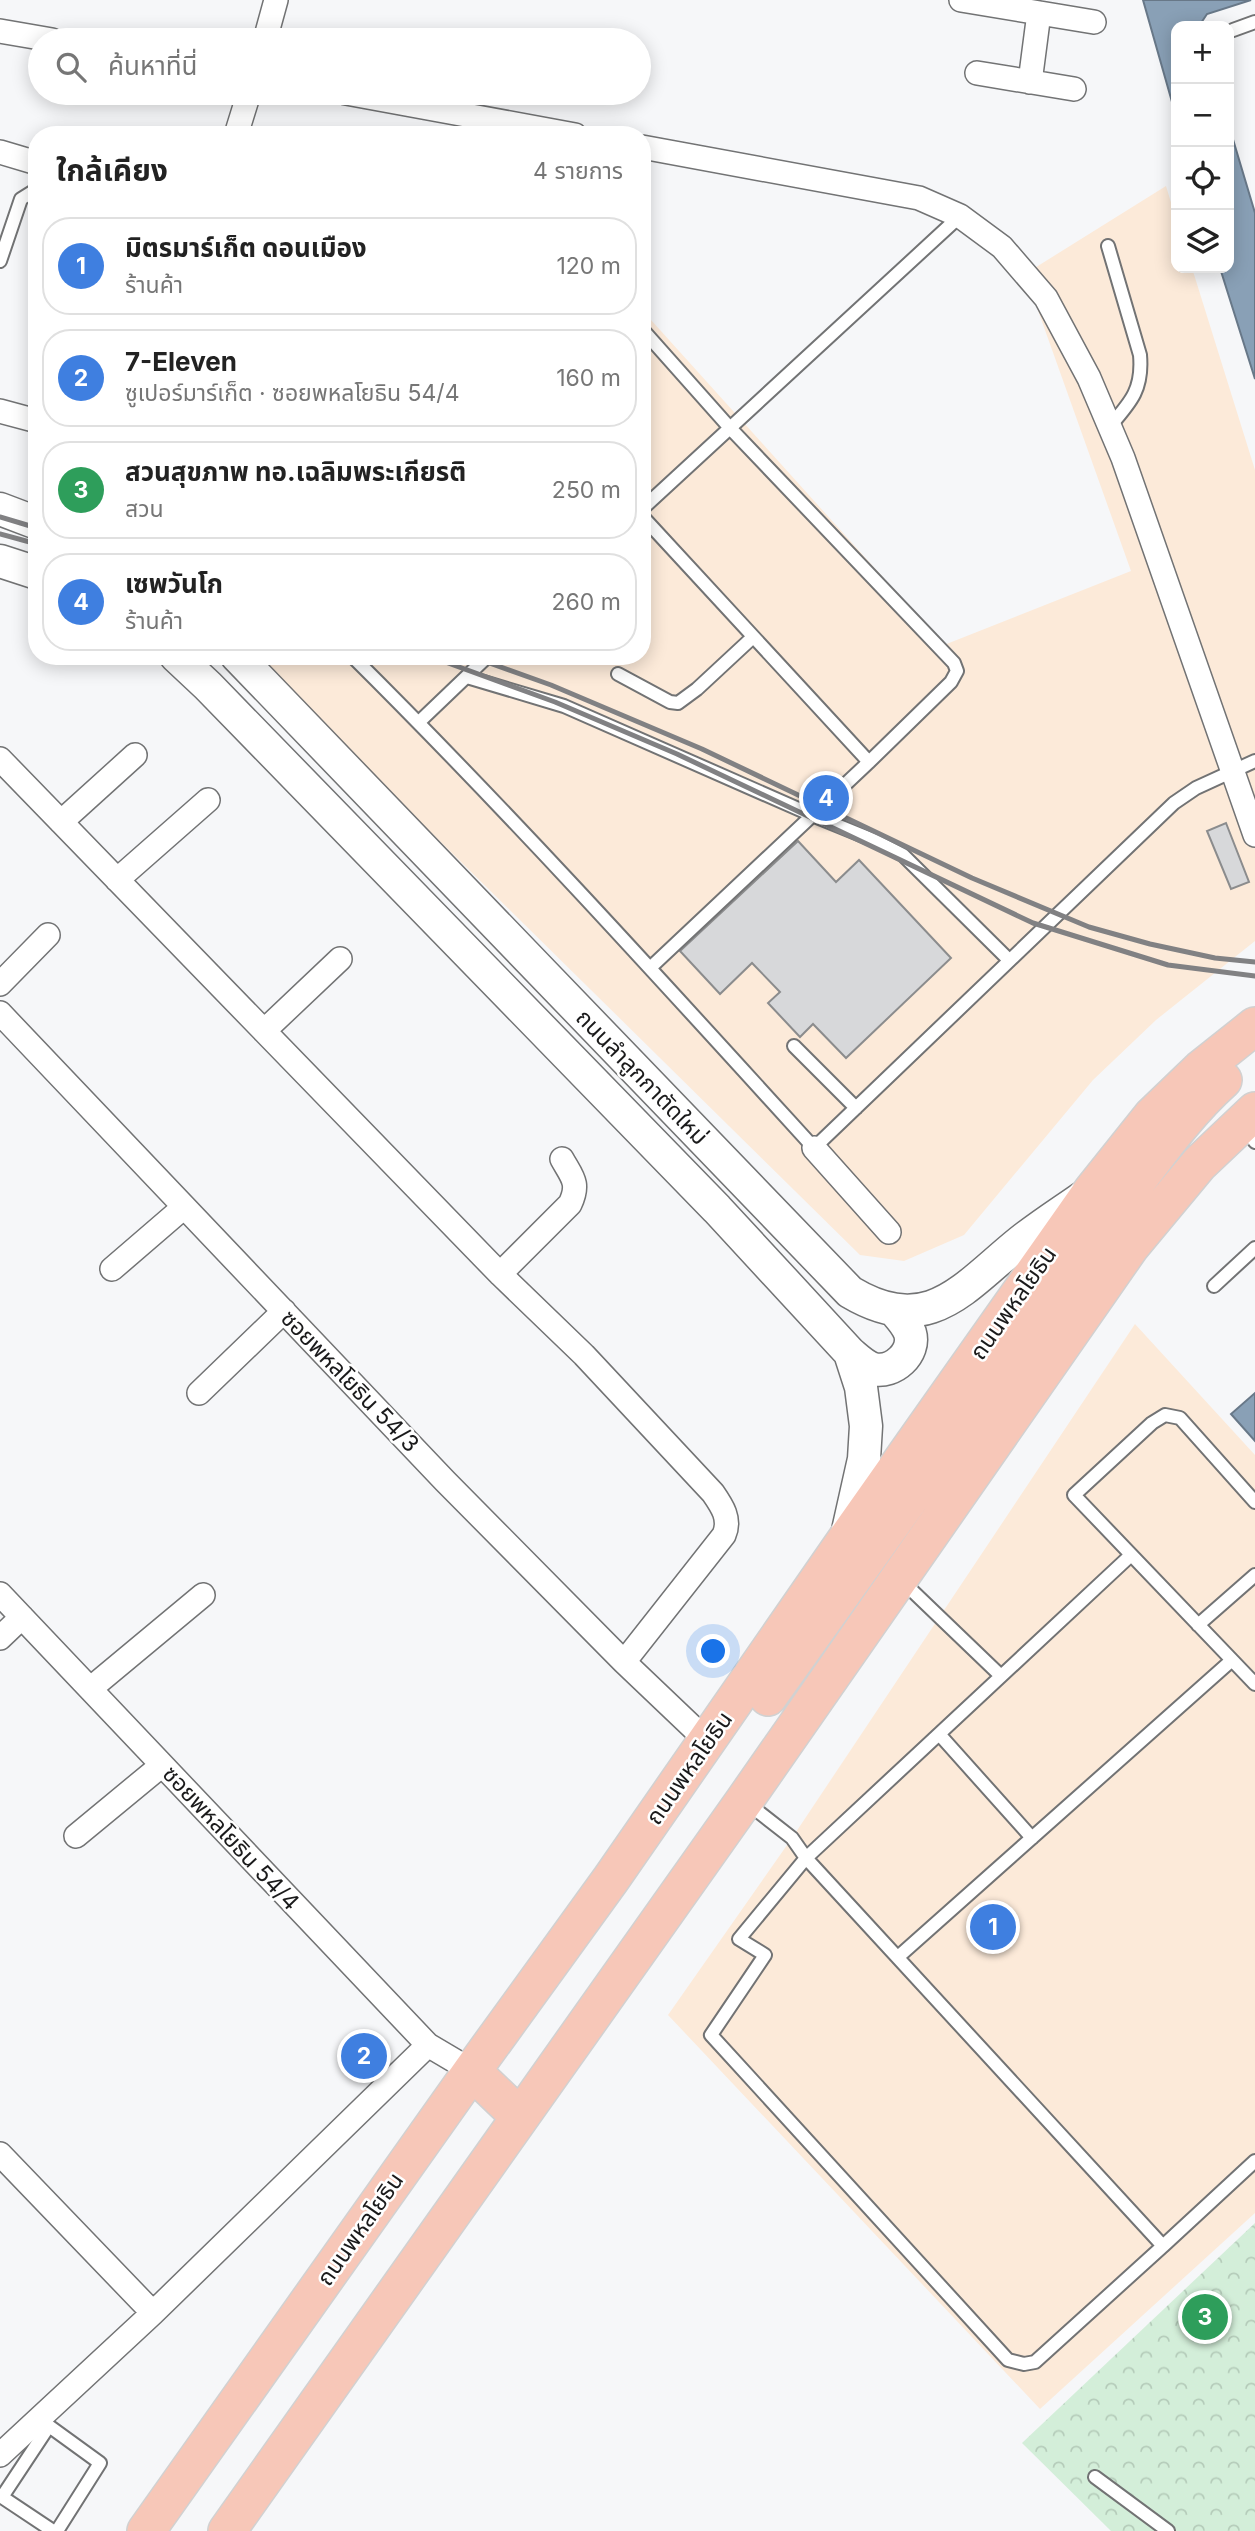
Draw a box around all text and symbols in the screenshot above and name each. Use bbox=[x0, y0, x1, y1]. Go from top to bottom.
map controls bbox=[1171, 21, 1234, 273]
button: + bbox=[1171, 21, 1234, 84]
search box bbox=[28, 28, 651, 105]
icon: search bbox=[52, 48, 90, 86]
text: ค้นหาที่นี่ bbox=[108, 50, 198, 81]
button: − bbox=[1171, 84, 1234, 147]
button: locate bbox=[1171, 147, 1234, 210]
text: ใกล้เคียง bbox=[56, 152, 168, 188]
text: 4 รายการ bbox=[533, 157, 623, 185]
button: layers bbox=[1171, 210, 1234, 273]
text: มิตรมาร์เก็ต ดอนเมือง bbox=[125, 232, 367, 263]
text: 1 bbox=[76, 252, 86, 280]
text: 120 m bbox=[556, 252, 621, 280]
text: ร้านค้า bbox=[125, 271, 183, 299]
text: 7-Eleven bbox=[125, 346, 237, 377]
text: 2 bbox=[74, 364, 88, 392]
text: 160 m bbox=[556, 364, 621, 392]
text: ซูเปอร์มาร์เก็ต · ซอยพหลโยธิน 54/4 bbox=[125, 379, 460, 407]
text: สวนสุขภาพ ทอ.เฉลิมพระเกียรติ bbox=[125, 456, 466, 487]
text: 3 bbox=[74, 476, 88, 504]
text: 250 m bbox=[552, 476, 621, 504]
text: สวน bbox=[125, 495, 164, 523]
text: เซพวันโก bbox=[125, 568, 223, 599]
text: 4 bbox=[73, 588, 89, 616]
text: 260 m bbox=[552, 588, 621, 616]
text: ร้านค้า bbox=[125, 607, 183, 635]
pin: 4 bbox=[803, 772, 849, 824]
street label: ถนนลำลูกกาตัดใหม่ bbox=[570, 1003, 714, 1151]
street label: ถนนพหลโยธิน bbox=[964, 1241, 1062, 1365]
street label: ซอยพหลโยธิน 54/3 bbox=[275, 1304, 425, 1458]
your location bbox=[696, 1634, 730, 1668]
street label: ถนนพหลโยธิน bbox=[640, 1706, 738, 1830]
street label: ซอยพหลโยธิน 54/4 bbox=[157, 1760, 305, 1916]
pin: 1 bbox=[970, 1901, 1016, 1953]
pin: 2 bbox=[341, 2030, 387, 2082]
street label: ถนนพหลโยธิน bbox=[311, 2167, 409, 2291]
pin: 3 bbox=[1182, 2291, 1228, 2343]

